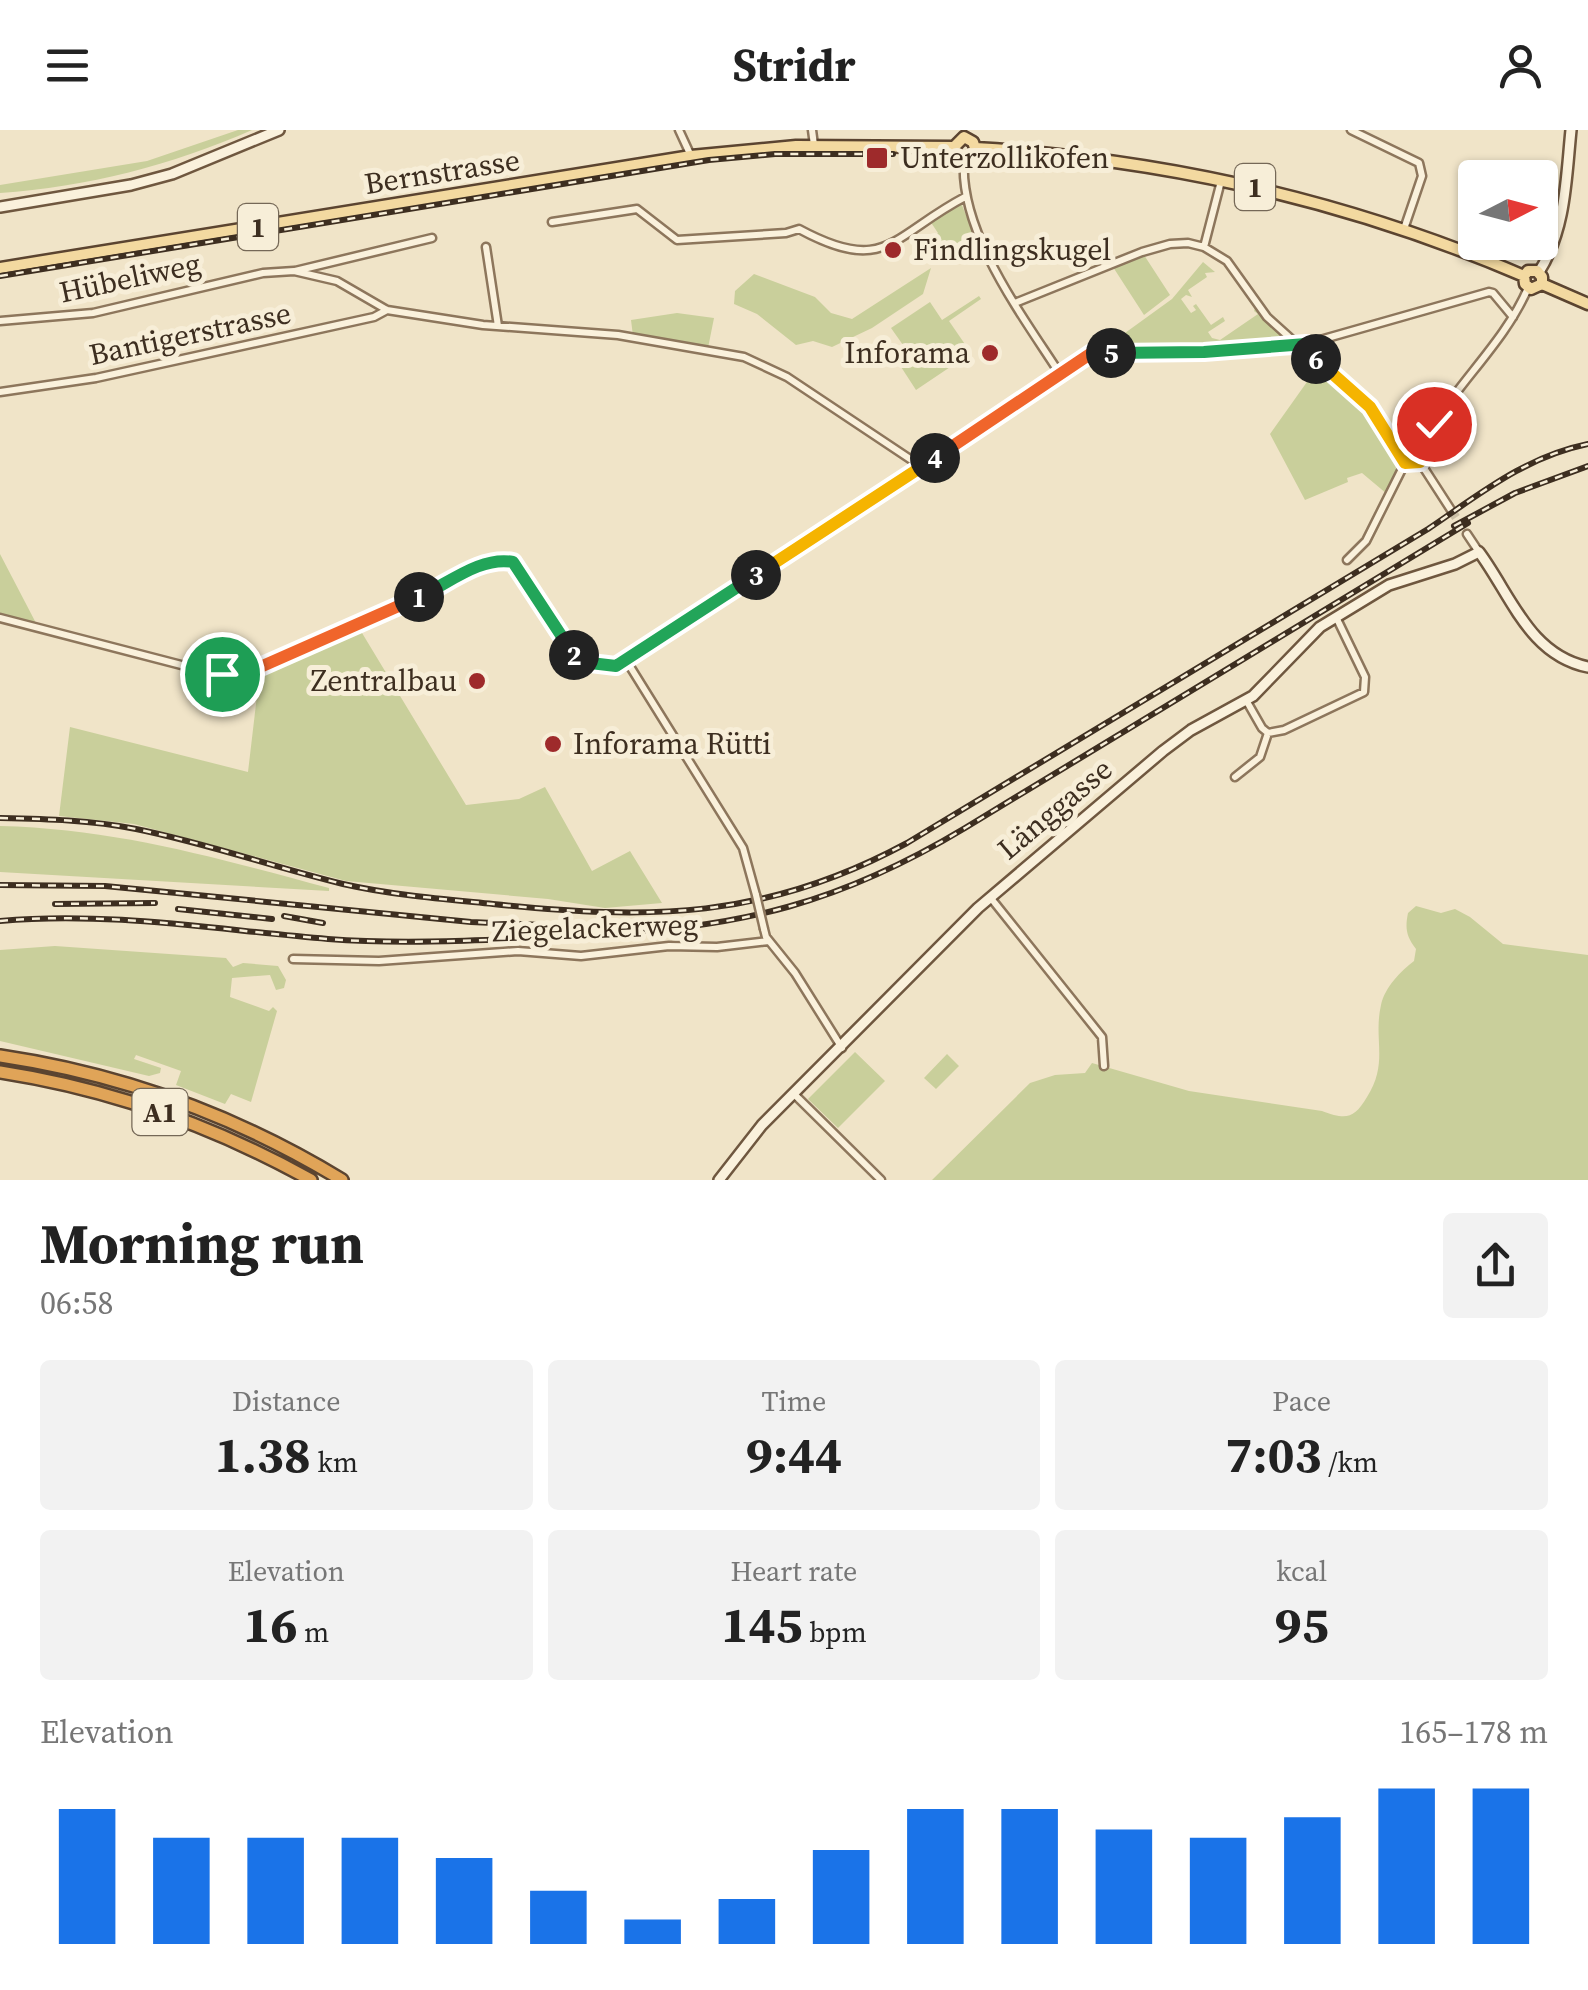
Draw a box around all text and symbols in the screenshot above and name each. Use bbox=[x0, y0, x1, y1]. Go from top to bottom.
text: Stridr bbox=[733, 34, 855, 96]
icon: menu bbox=[40, 38, 95, 93]
icon: person bbox=[1493, 38, 1548, 93]
place label: Unterzollikofen bbox=[900, 137, 1109, 178]
street label: Bernstrasse bbox=[361, 139, 523, 204]
marker: Unterzollikofen bbox=[864, 145, 890, 171]
north arrow bbox=[1458, 160, 1558, 260]
map controls bbox=[1458, 160, 1558, 260]
road number: 1 bbox=[1235, 164, 1275, 210]
road number: 1 bbox=[238, 204, 278, 250]
place label: Findlingskugel bbox=[913, 229, 1111, 270]
marker: Findlingskugel bbox=[882, 239, 904, 261]
street label: Hübeliweg bbox=[55, 243, 204, 312]
street label: Bantigerstrasse bbox=[85, 292, 295, 375]
pin: 5 bbox=[1086, 328, 1136, 378]
place label: Inforama bbox=[844, 332, 971, 373]
text: 5 bbox=[1103, 334, 1119, 372]
pin: 6 bbox=[1291, 334, 1341, 384]
text: 6 bbox=[1308, 340, 1324, 378]
marker: Inforama bbox=[979, 342, 1001, 364]
pin bbox=[1392, 382, 1477, 467]
icon: check bbox=[1407, 397, 1462, 452]
pin: 4 bbox=[910, 433, 960, 483]
text: 4 bbox=[927, 439, 943, 477]
pin: 3 bbox=[731, 550, 781, 600]
text: 3 bbox=[748, 556, 764, 594]
pin: 1 bbox=[394, 572, 444, 622]
text: 1 bbox=[411, 578, 427, 616]
pin: 2 bbox=[549, 630, 599, 680]
pin bbox=[180, 632, 265, 717]
text: 2 bbox=[566, 636, 582, 674]
icon: arrive bbox=[195, 647, 250, 702]
place label: Zentralbau bbox=[311, 660, 457, 701]
marker: Zentralbau bbox=[466, 670, 488, 692]
place label: Inforama Rütti bbox=[573, 723, 771, 764]
marker: Inforama Rütti bbox=[542, 733, 564, 755]
street label: Länggasse bbox=[989, 749, 1121, 869]
street label: Ziegelackerweg bbox=[491, 903, 699, 952]
road number: A1 bbox=[132, 1089, 188, 1135]
text: Morning run bbox=[40, 1206, 364, 1281]
button: share bbox=[1443, 1213, 1548, 1318]
text: 06:58 bbox=[40, 1281, 114, 1325]
text: Distance bbox=[232, 1382, 341, 1420]
text: Time bbox=[762, 1382, 826, 1420]
text: Pace bbox=[1272, 1382, 1331, 1420]
text: 1.38 bbox=[215, 1420, 311, 1489]
text: 9:44 bbox=[746, 1420, 842, 1489]
text: 7:03 bbox=[1225, 1420, 1322, 1489]
text: km bbox=[311, 1443, 358, 1481]
text: /km bbox=[1322, 1443, 1378, 1481]
text: Elevation bbox=[228, 1552, 345, 1590]
text: Heart rate bbox=[731, 1552, 857, 1590]
text: kcal bbox=[1276, 1552, 1327, 1590]
text: 16 bbox=[243, 1590, 298, 1659]
text: 145 bbox=[721, 1590, 803, 1659]
text: 95 bbox=[1275, 1590, 1329, 1659]
text: m bbox=[298, 1613, 329, 1651]
text: bpm bbox=[803, 1613, 867, 1651]
text: Elevation bbox=[40, 1710, 174, 1754]
text: 165–178 m bbox=[1399, 1710, 1548, 1754]

